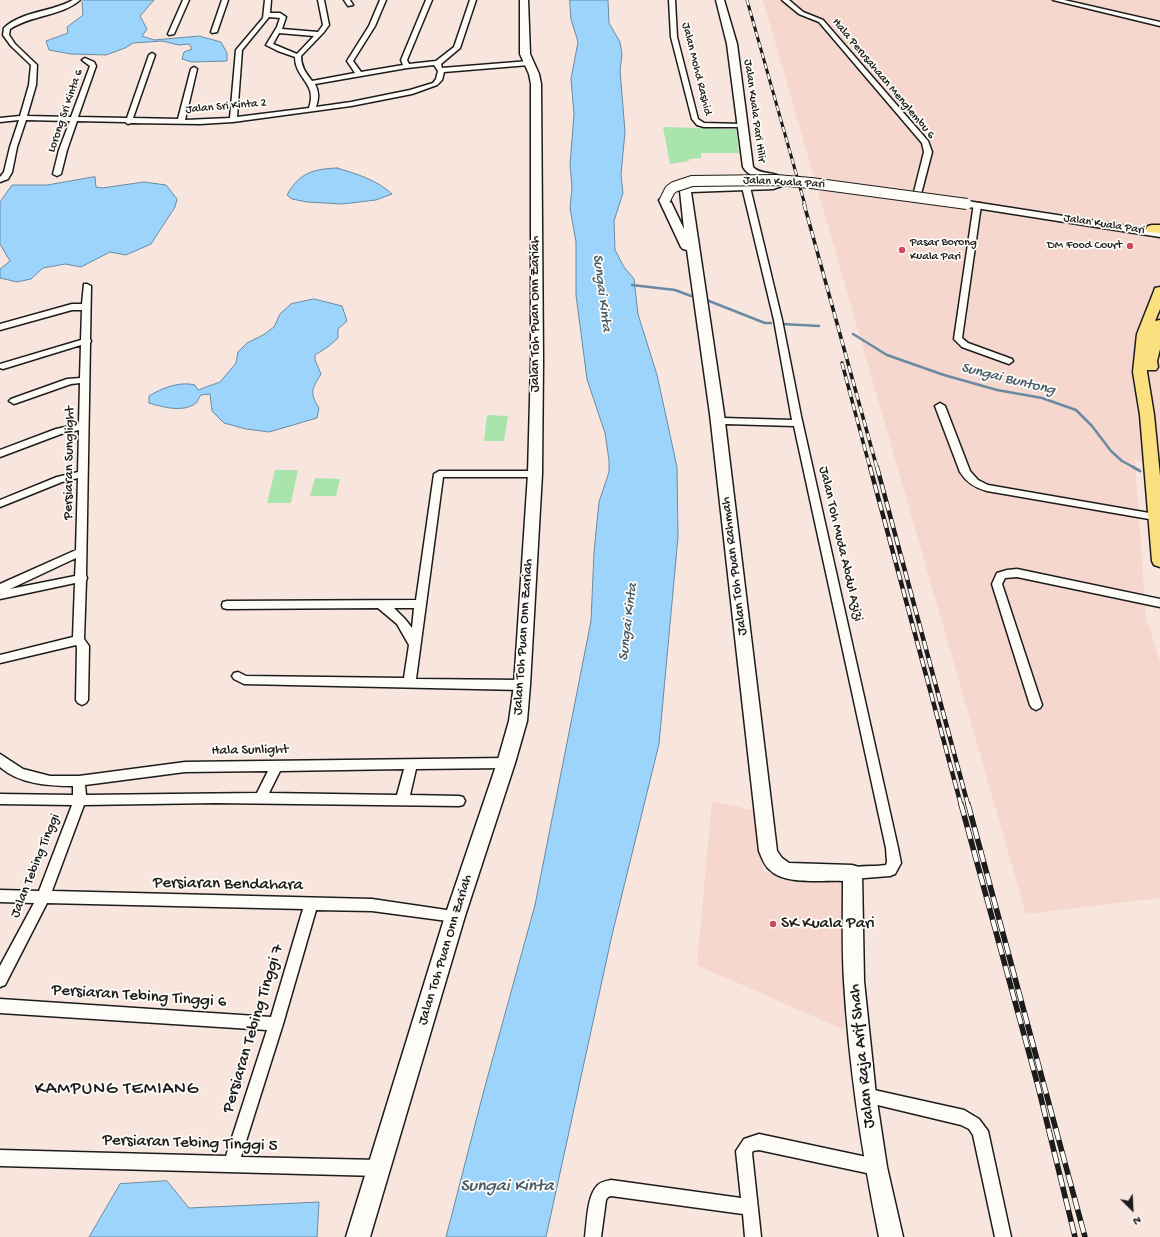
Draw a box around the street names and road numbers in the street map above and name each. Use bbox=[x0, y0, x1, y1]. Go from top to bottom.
street label: Hala Perusahaan Menglembu 6 bbox=[828, 16, 938, 142]
street label: Jalan Mohd Rashid bbox=[678, 21, 714, 117]
street label: Jalan Kuala Pari Hilir bbox=[740, 59, 768, 163]
street label: Lorong Sri Kinta 6 bbox=[45, 67, 87, 155]
street label: Jalan Sri Kinta 2 bbox=[185, 96, 267, 118]
street label: Jalan Kuala Pari bbox=[743, 174, 825, 192]
street label: Jalan Kuala Pari bbox=[1062, 211, 1146, 239]
street label: Jalan Toh Puan Onn Zariah bbox=[528, 236, 544, 392]
street label: Persiaran Sunglight bbox=[61, 406, 79, 520]
street label: Jalan Toh Muda Abdul Azizi bbox=[814, 465, 866, 623]
street label: Jalan Toh Puan Rahmah bbox=[718, 496, 752, 636]
street label: Jalan Toh Puan Onn Zariah bbox=[510, 558, 538, 716]
street label: Hala Sunlight bbox=[211, 742, 289, 760]
street label: Jalan Tebing Tinggi bbox=[7, 811, 65, 921]
street label: Persiaran Bendahara bbox=[153, 873, 303, 897]
street label: Jalan Toh Puan Onn Zariah bbox=[415, 873, 477, 1027]
street label: Persiaran Tebing Tinggi 7 bbox=[219, 942, 289, 1116]
street label: Persiaran Tebing Tinggi 6 bbox=[51, 981, 227, 1013]
street label: Jalan Raja Arif Shah bbox=[845, 983, 881, 1129]
street label: Persiaran Tebing Tinggi 5 bbox=[102, 1131, 278, 1157]

